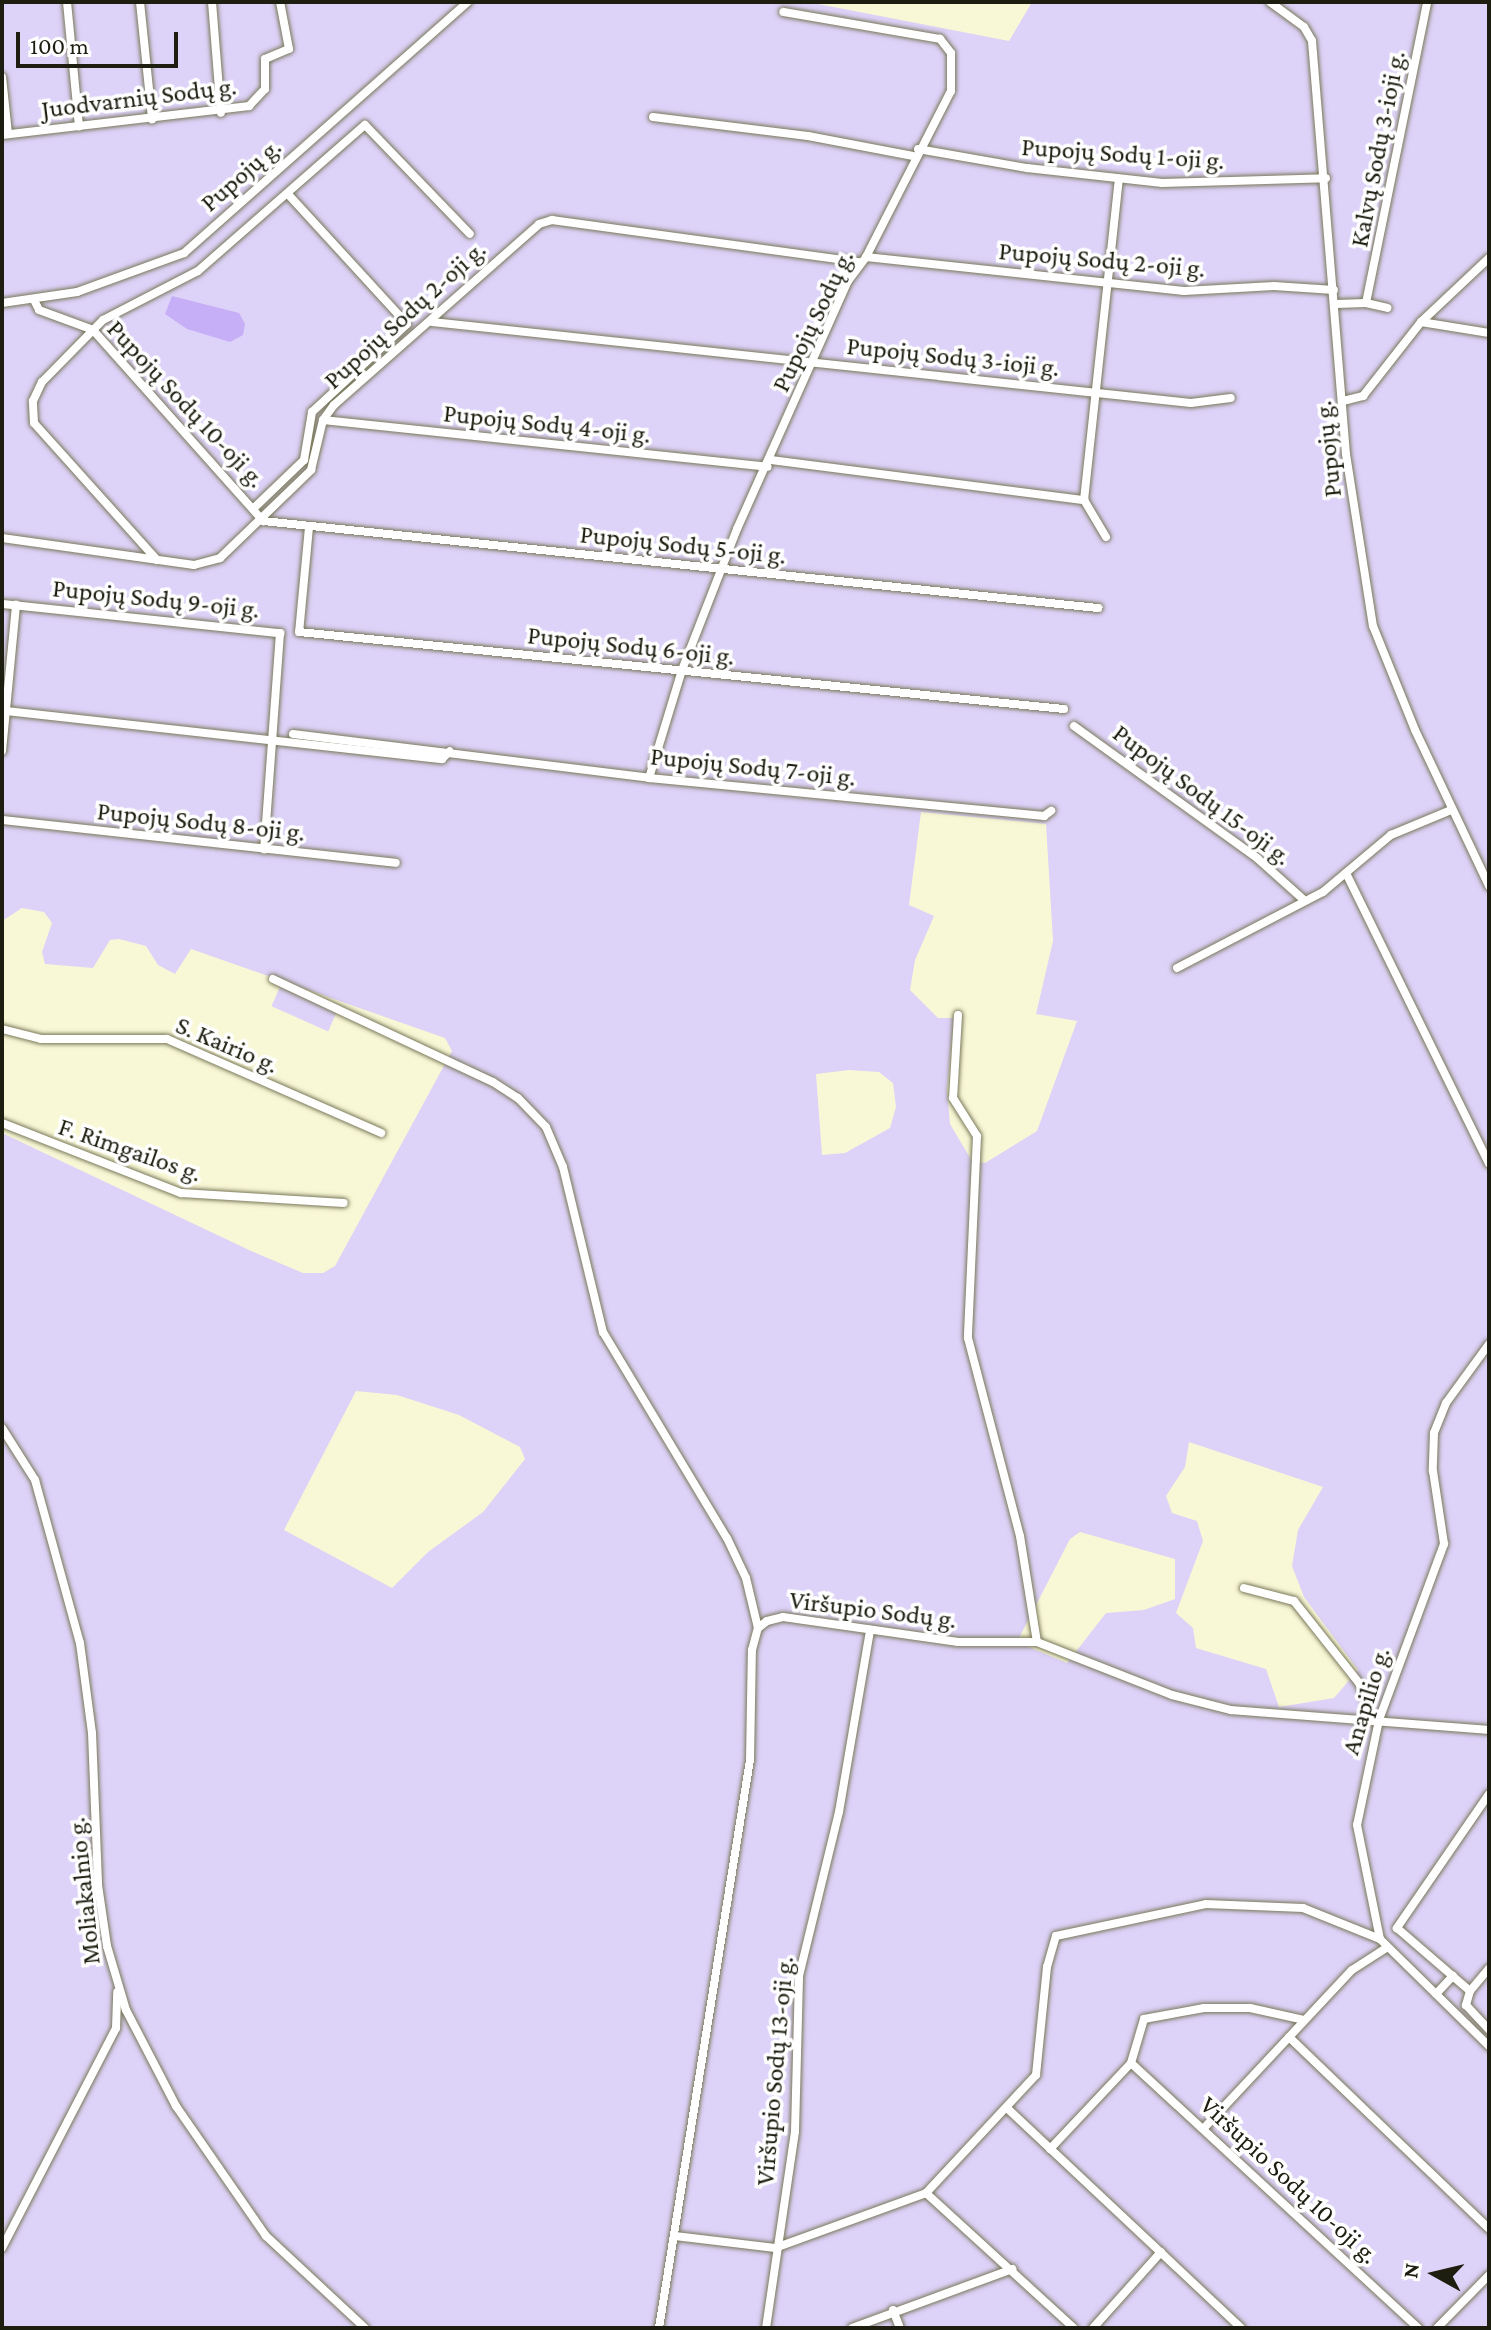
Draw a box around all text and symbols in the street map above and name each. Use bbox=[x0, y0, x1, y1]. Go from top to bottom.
scale bar bbox=[20, 16, 182, 66]
text: 100 m bbox=[30, 32, 89, 59]
street label: Kalvų Sodų 3-ioji g. bbox=[1344, 48, 1412, 250]
street label: Juodvarnių Sodų g. bbox=[40, 71, 238, 125]
street label: Pupojų Sodų 1-oji g. bbox=[1020, 131, 1226, 177]
street label: Pupojų g. bbox=[194, 132, 288, 218]
street label: Pupojų Sodų 2-oji g. bbox=[318, 234, 492, 396]
street label: Pupojų Sodų 2-oji g. bbox=[997, 235, 1207, 285]
street label: Pupojų Sodų g. bbox=[765, 245, 861, 397]
street label: Pupojų Sodų 10-oji g. bbox=[100, 314, 272, 494]
street label: Pupojų Sodų 3-ioji g. bbox=[845, 330, 1061, 384]
street label: Pupojų Sodų 4-oji g. bbox=[442, 398, 652, 450]
street label: Pupojų g. bbox=[1307, 399, 1349, 499]
street label: Pupojų Sodų 5-oji g. bbox=[578, 519, 788, 571]
street label: Pupojų Sodų 9-oji g. bbox=[51, 573, 261, 625]
street label: Pupojų Sodų 6-oji g. bbox=[526, 620, 736, 672]
street label: Pupojų Sodų 15-oji g. bbox=[1106, 718, 1298, 872]
street label: Pupojų Sodų 7-oji g. bbox=[649, 741, 857, 793]
street label: Pupojų Sodų 8-oji g. bbox=[96, 796, 306, 848]
street label: S. Kairio g. bbox=[171, 1009, 283, 1081]
street label: F. Rimgailos g. bbox=[54, 1111, 206, 1189]
street label: Viršupio Sodų g. bbox=[788, 1584, 958, 1636]
street label: Anapilio g. bbox=[1335, 1643, 1397, 1759]
street label: Moliakalnio g. bbox=[61, 1816, 107, 1966]
street label: Viršupio Sodų 13-oji g. bbox=[749, 1955, 801, 2187]
street label: Viršupio Sodų 10-oji g. bbox=[1193, 2089, 1385, 2271]
north arrow bbox=[1395, 2234, 1475, 2314]
text: N bbox=[1397, 2261, 1424, 2280]

